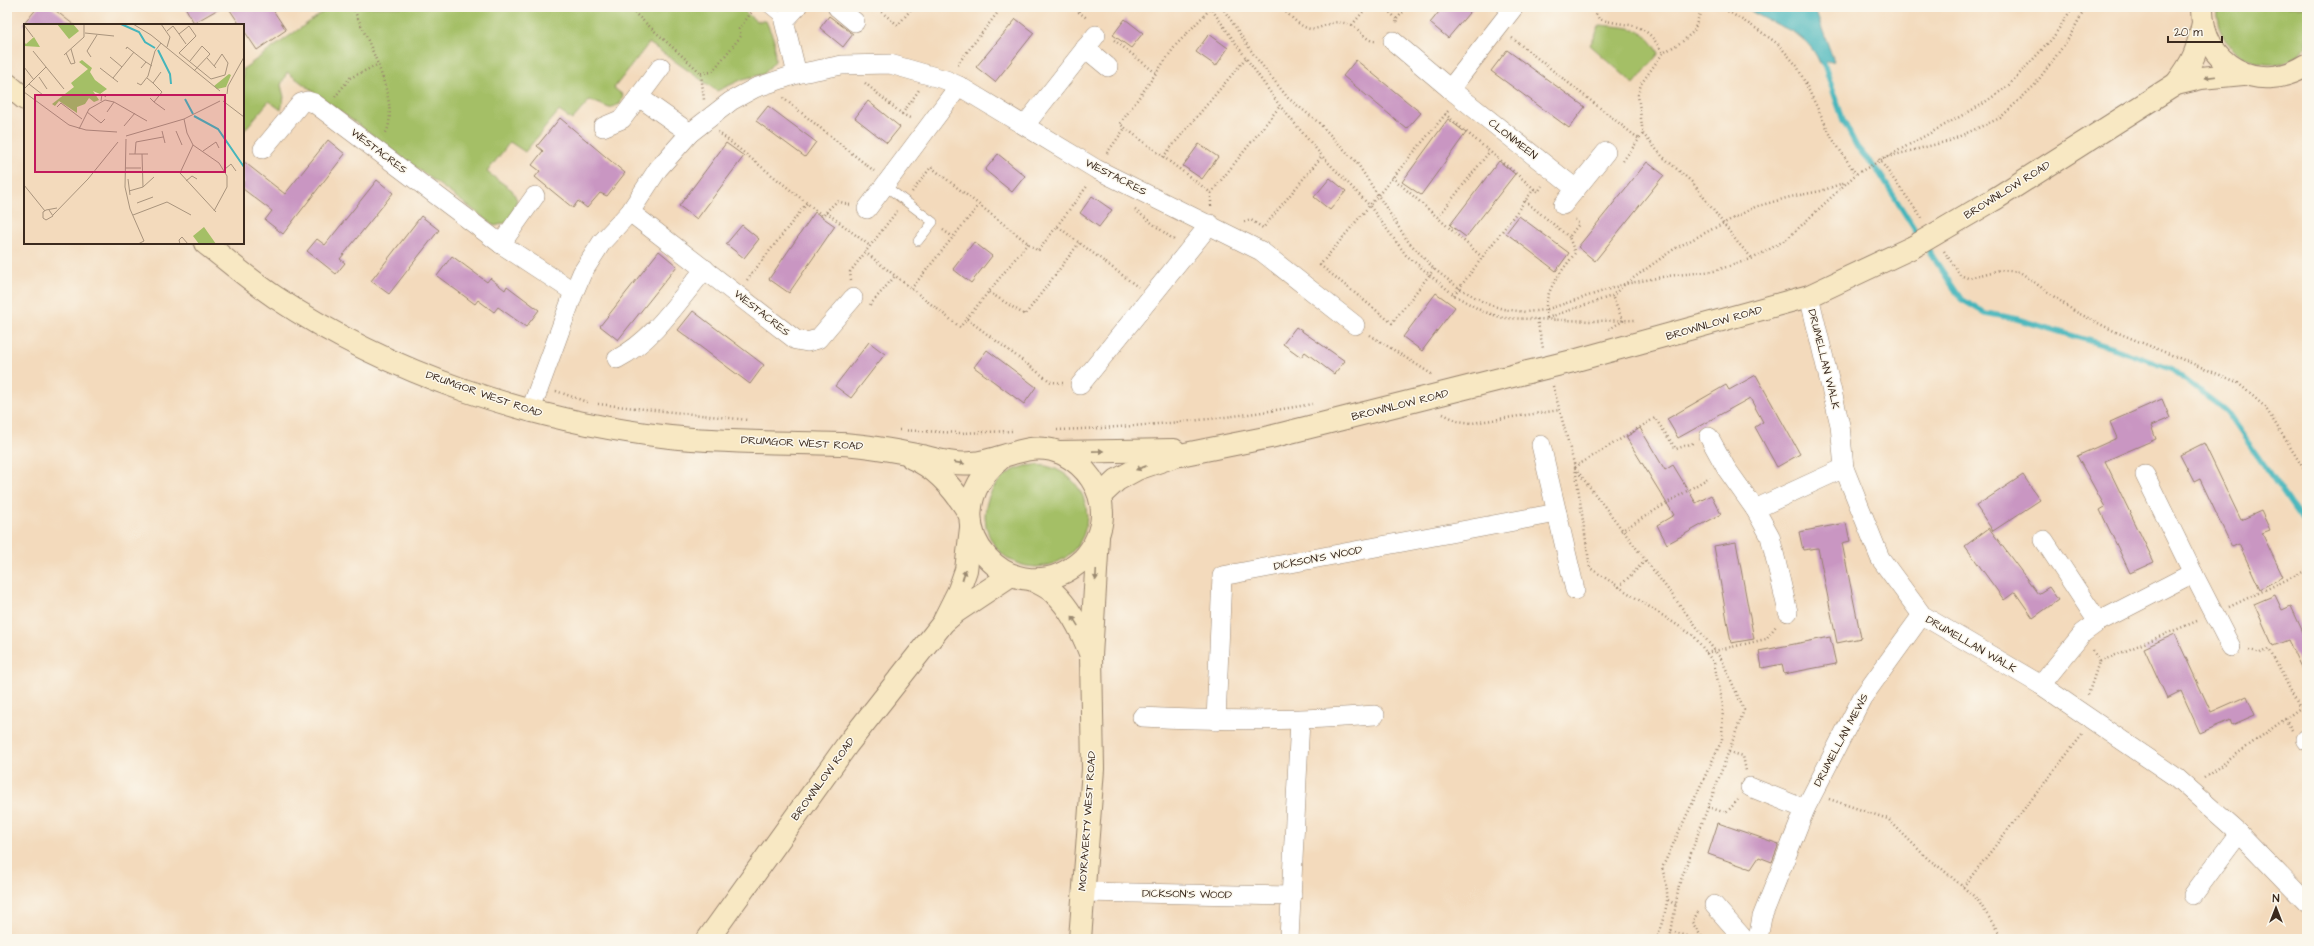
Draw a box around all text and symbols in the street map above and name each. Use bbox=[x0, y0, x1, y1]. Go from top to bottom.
scale bar bbox=[2168, 18, 2222, 44]
inset map bbox=[24, 24, 244, 244]
text: 20 m bbox=[2174, 24, 2203, 41]
one-way arrow bbox=[2203, 74, 2216, 80]
street label: CLONMEEN bbox=[1485, 115, 1541, 163]
street label: WESTACRES bbox=[348, 125, 410, 177]
street label: WESTACRES bbox=[1083, 155, 1149, 199]
street label: BROWNLOW ROAD bbox=[1961, 157, 2053, 223]
street label: WESTACRES bbox=[731, 286, 793, 340]
street label: BROWNLOW ROAD bbox=[1664, 302, 1764, 344]
street label: DRUMELLAN WALK bbox=[1804, 308, 1844, 411]
street label: DRUMGOR WEST ROAD bbox=[424, 367, 544, 421]
street label: BROWNLOW ROAD bbox=[1350, 386, 1450, 424]
street label: DRUMGOR WEST ROAD bbox=[741, 432, 863, 454]
one-way arrow bbox=[1092, 448, 1104, 455]
one-way arrow bbox=[953, 460, 965, 466]
one-way arrow bbox=[1135, 465, 1147, 471]
street label: DICKSON'S WOOD bbox=[1272, 542, 1364, 574]
one-way arrow bbox=[961, 568, 967, 580]
one-way arrow bbox=[1093, 569, 1099, 582]
street label: DRUMELLAN WALK bbox=[1923, 612, 2019, 676]
one-way arrow bbox=[1071, 615, 1078, 627]
street label: DRUMELLAN MEWS bbox=[1810, 691, 1872, 789]
street label: BROWNLOW ROAD bbox=[788, 734, 858, 824]
street label: MOYRAVERTY WEST ROAD bbox=[1075, 751, 1099, 891]
street label: DICKSON'S WOOD bbox=[1142, 886, 1232, 902]
north arrow bbox=[2256, 888, 2296, 928]
text: N bbox=[2273, 891, 2280, 906]

